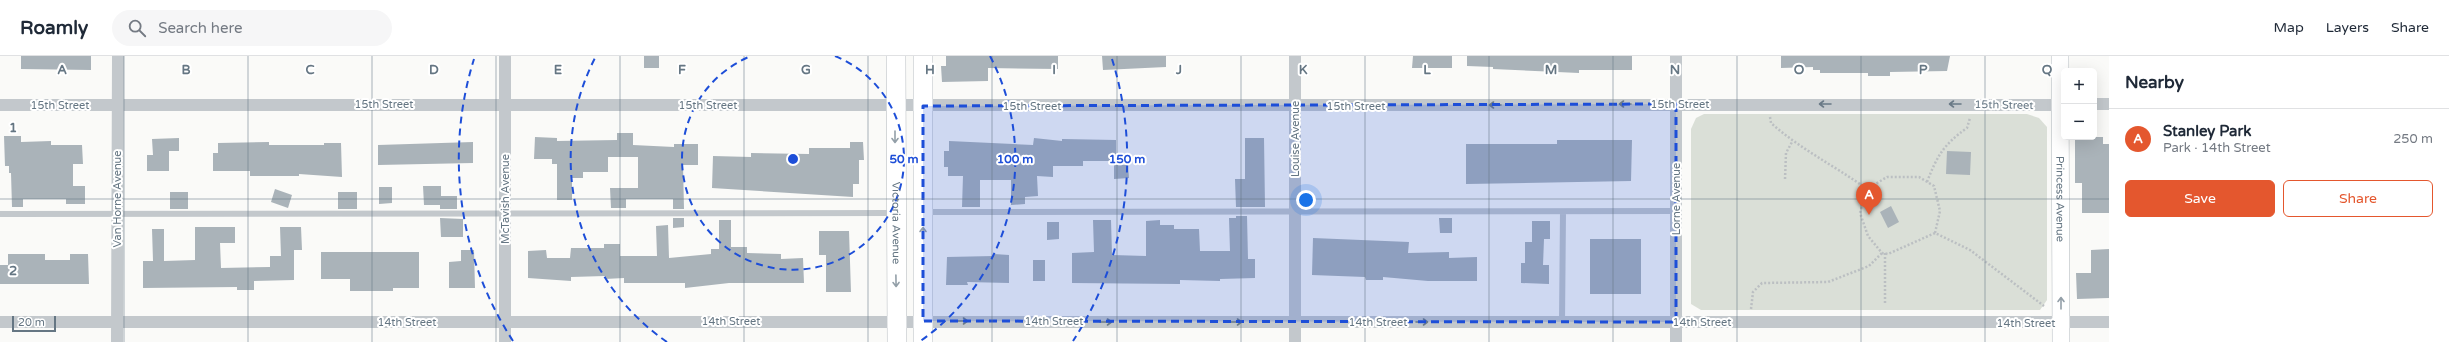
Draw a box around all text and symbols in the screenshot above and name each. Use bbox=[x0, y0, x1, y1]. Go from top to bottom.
search box bbox=[112, 10, 392, 46]
text: Roamly bbox=[20, 17, 88, 39]
icon: search bbox=[126, 17, 148, 39]
text: Search here bbox=[158, 19, 243, 37]
text: Map bbox=[2274, 19, 2304, 36]
text: Layers bbox=[2326, 19, 2369, 36]
text: Share bbox=[2391, 19, 2429, 36]
text: A bbox=[57, 62, 67, 78]
text: B bbox=[181, 62, 191, 78]
text: C bbox=[305, 62, 315, 78]
text: D bbox=[429, 62, 439, 78]
text: E bbox=[554, 62, 562, 78]
text: F bbox=[678, 62, 686, 78]
text: G bbox=[801, 62, 811, 78]
text: H bbox=[925, 62, 935, 78]
text: I bbox=[1052, 62, 1056, 78]
text: J bbox=[1175, 62, 1182, 78]
text: K bbox=[1299, 62, 1308, 78]
text: L bbox=[1423, 62, 1431, 78]
text: M bbox=[1545, 62, 1557, 78]
text: N bbox=[1670, 62, 1680, 78]
text: O bbox=[1794, 62, 1805, 78]
text: P bbox=[1919, 62, 1928, 78]
text: Q bbox=[2042, 62, 2053, 78]
map controls bbox=[2061, 68, 2097, 140]
button: + bbox=[2061, 68, 2097, 104]
text: Nearby bbox=[2125, 72, 2184, 93]
street label: 15th Street bbox=[354, 98, 414, 111]
street label: 15th Street bbox=[1650, 98, 1710, 111]
street label: 15th Street bbox=[1974, 98, 2034, 112]
street label: 15th Street bbox=[30, 99, 90, 112]
street label: 15th Street bbox=[678, 99, 738, 112]
street label: 15th Street bbox=[1002, 100, 1062, 113]
street label: 15th Street bbox=[1326, 100, 1386, 113]
one-way arrow bbox=[1619, 100, 1632, 108]
one-way arrow bbox=[1819, 100, 1832, 108]
one-way arrow bbox=[1949, 100, 1962, 108]
street label: Louise Avenue bbox=[1289, 101, 1302, 177]
one-way arrow bbox=[1489, 101, 1502, 109]
button: − bbox=[2061, 104, 2097, 140]
text: 1 bbox=[9, 120, 17, 136]
text: Stanley Park bbox=[2163, 122, 2251, 140]
one-way arrow bbox=[891, 130, 899, 143]
text: A bbox=[2133, 131, 2143, 147]
text: 250 m bbox=[2393, 131, 2433, 147]
text: Park · 14th Street bbox=[2163, 140, 2271, 156]
street label: Van Horne Avenue bbox=[111, 151, 124, 247]
centre of rings bbox=[786, 152, 800, 166]
text: 50 m bbox=[889, 152, 919, 166]
text: 100 m bbox=[997, 152, 1033, 166]
text: 150 m bbox=[1109, 152, 1145, 166]
street label: McTavish Avenue bbox=[499, 154, 512, 244]
street label: Princess Avenue bbox=[2054, 156, 2067, 242]
street label: Lorne Avenue bbox=[1670, 163, 1683, 235]
button: Save bbox=[2125, 180, 2275, 217]
button: Share bbox=[2283, 180, 2433, 217]
street label: Victoria Avenue bbox=[890, 182, 903, 264]
pin: A bbox=[1856, 182, 1882, 215]
your location bbox=[1296, 190, 1316, 210]
one-way arrow bbox=[919, 227, 927, 240]
text: 2 bbox=[9, 263, 17, 279]
one-way arrow bbox=[892, 274, 900, 287]
one-way arrow bbox=[2057, 297, 2065, 310]
scale bar bbox=[12, 314, 56, 333]
street label: 14th Street bbox=[701, 315, 761, 328]
street label: 14th Street bbox=[1024, 315, 1084, 328]
text: 20 m bbox=[18, 316, 45, 329]
street label: 14th Street bbox=[377, 316, 437, 329]
street label: 14th Street bbox=[1348, 316, 1408, 329]
street label: 14th Street bbox=[1672, 316, 1732, 329]
one-way arrow bbox=[955, 317, 968, 325]
street label: 14th Street bbox=[1996, 317, 2056, 330]
one-way arrow bbox=[1099, 318, 1112, 326]
one-way arrow bbox=[1229, 318, 1242, 326]
one-way arrow bbox=[1415, 318, 1428, 326]

